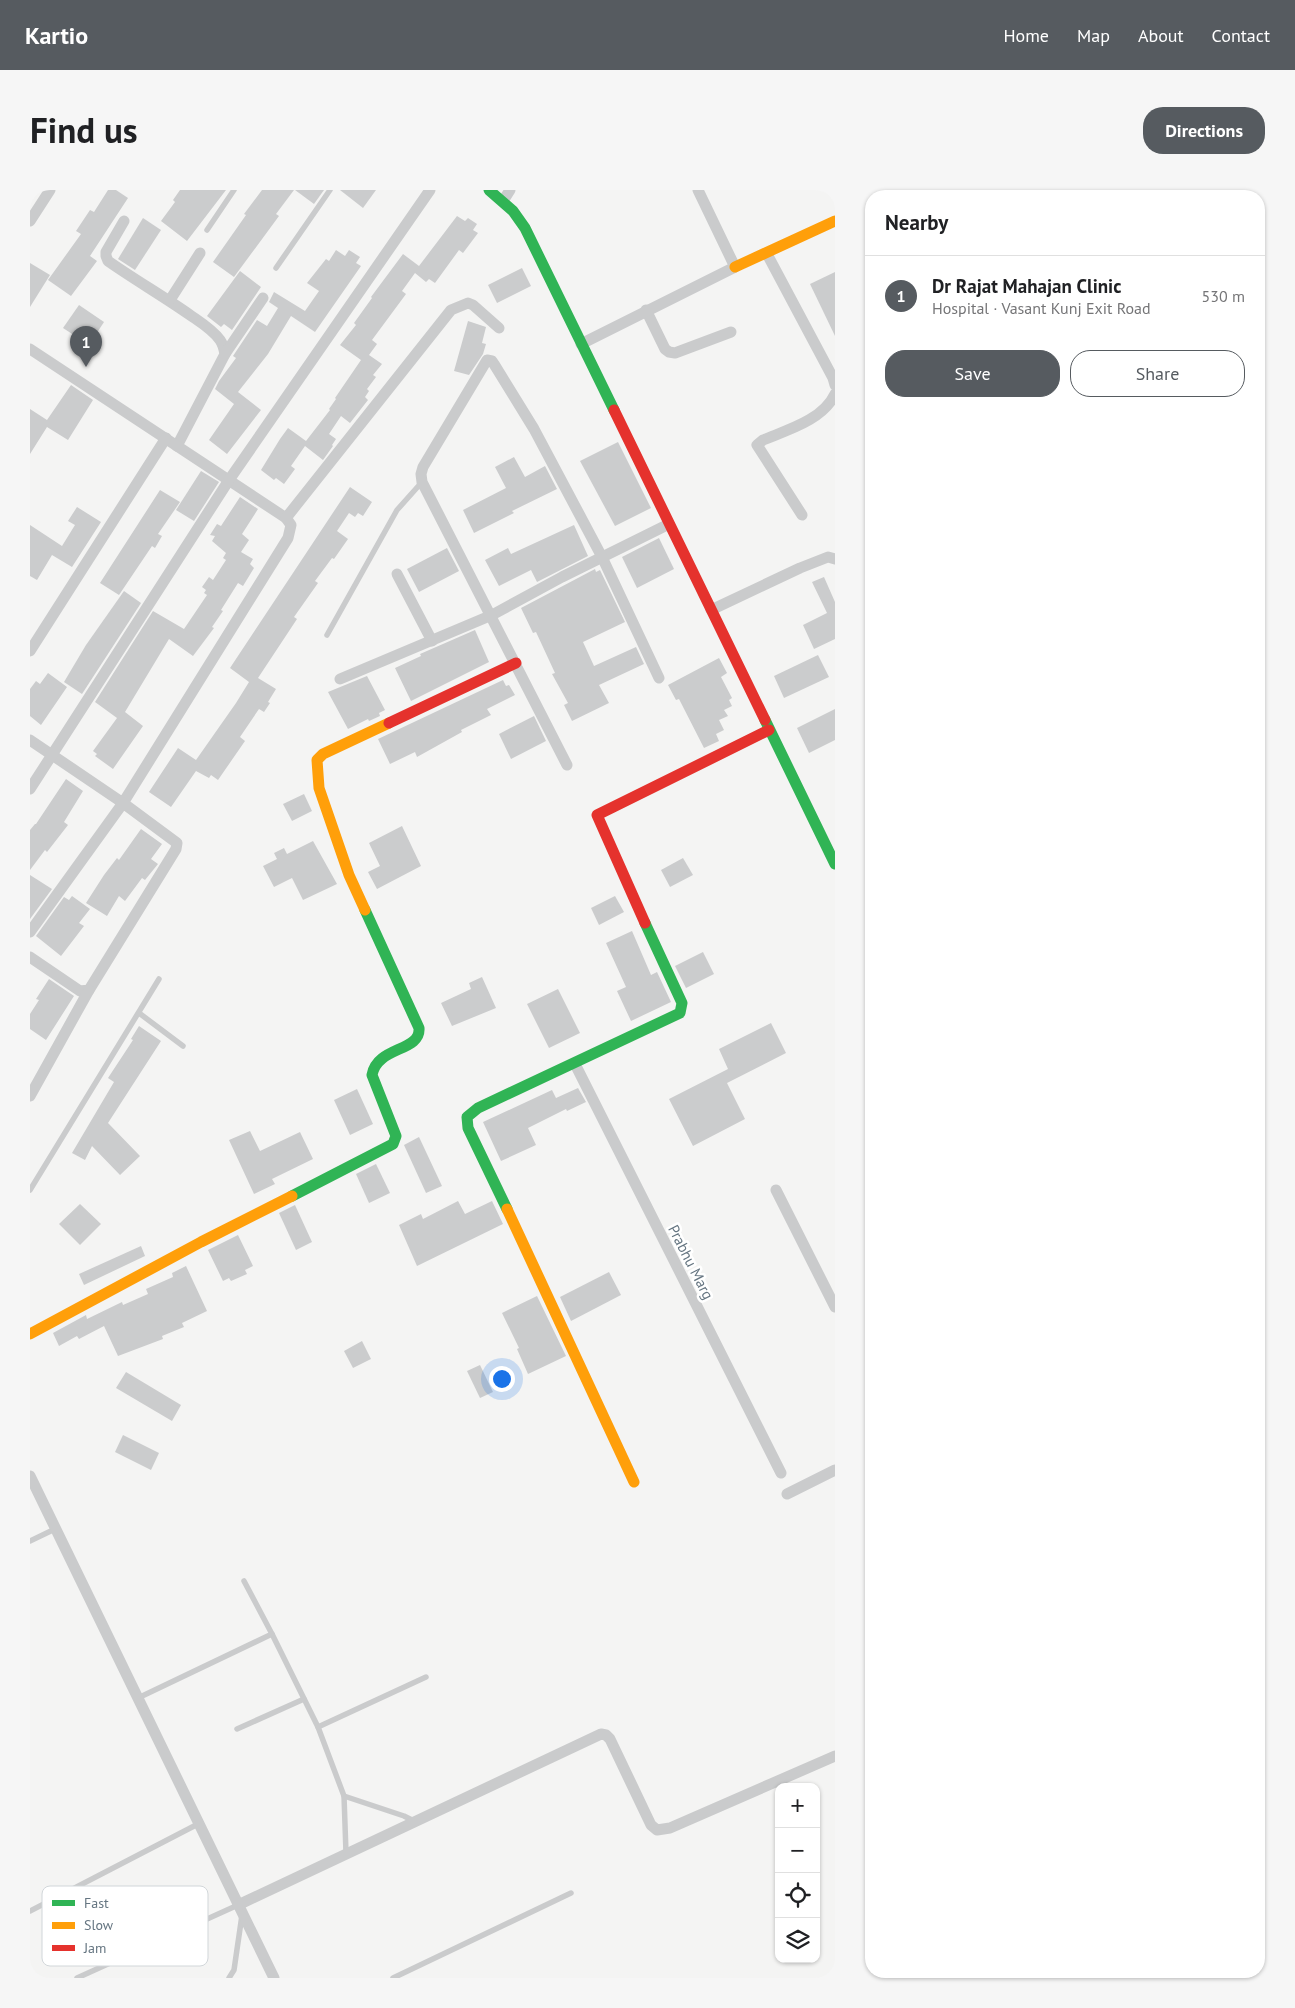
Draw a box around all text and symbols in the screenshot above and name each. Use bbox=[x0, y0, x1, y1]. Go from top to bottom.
text: Kartio bbox=[25, 20, 88, 51]
text: Home bbox=[1003, 24, 1049, 47]
text: Map bbox=[1077, 24, 1110, 47]
text: About bbox=[1138, 24, 1184, 47]
text: Contact bbox=[1212, 24, 1270, 47]
text: Find us bbox=[30, 107, 138, 153]
button: Directions bbox=[1143, 107, 1265, 154]
text: Nearby bbox=[885, 209, 948, 236]
text: Dr Rajat Mahajan Clinic bbox=[932, 274, 1121, 298]
text: 1 bbox=[896, 286, 906, 306]
text: 530 m bbox=[1202, 286, 1245, 306]
text: Hospital · Vasant Kunj Exit Road bbox=[932, 298, 1151, 318]
pin: 1 bbox=[70, 326, 102, 367]
button: Save bbox=[885, 350, 1060, 397]
button: Share bbox=[1070, 350, 1245, 397]
street label: Prabhu Marg bbox=[664, 1221, 718, 1303]
your location bbox=[489, 1366, 515, 1392]
map controls bbox=[775, 1783, 820, 1963]
button: + bbox=[775, 1783, 820, 1828]
button: − bbox=[775, 1828, 820, 1873]
button: locate bbox=[775, 1873, 820, 1918]
legend bbox=[42, 1886, 208, 1966]
text: Fast bbox=[84, 1894, 109, 1912]
text: Slow bbox=[84, 1916, 114, 1934]
button: layers bbox=[775, 1918, 820, 1963]
text: Jam bbox=[83, 1939, 106, 1957]

